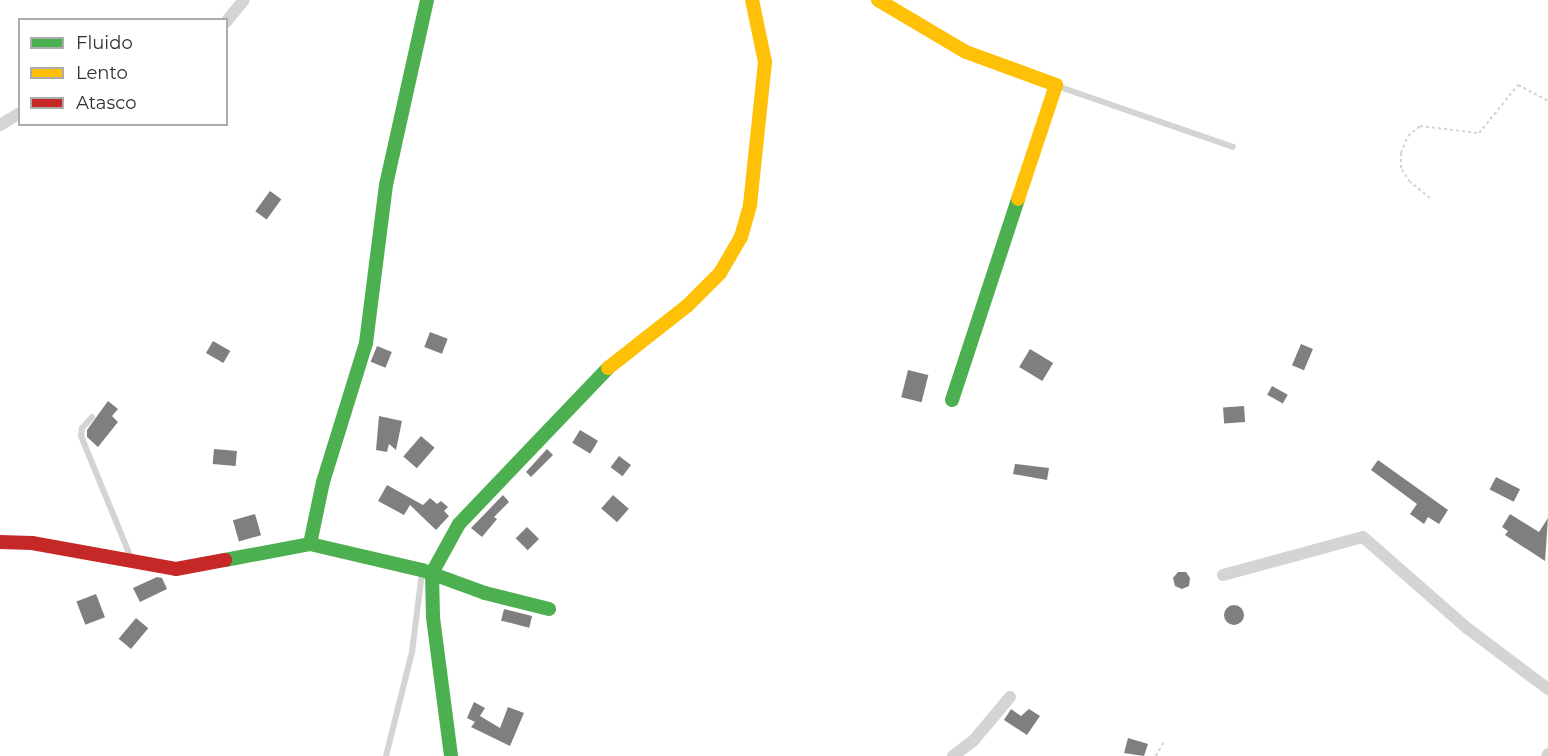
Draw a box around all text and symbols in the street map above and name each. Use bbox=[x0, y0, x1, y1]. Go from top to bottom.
legend bbox=[18, 18, 228, 126]
text: Fluido bbox=[76, 32, 133, 54]
text: Lento bbox=[76, 62, 128, 84]
text: Atasco bbox=[76, 92, 136, 114]

